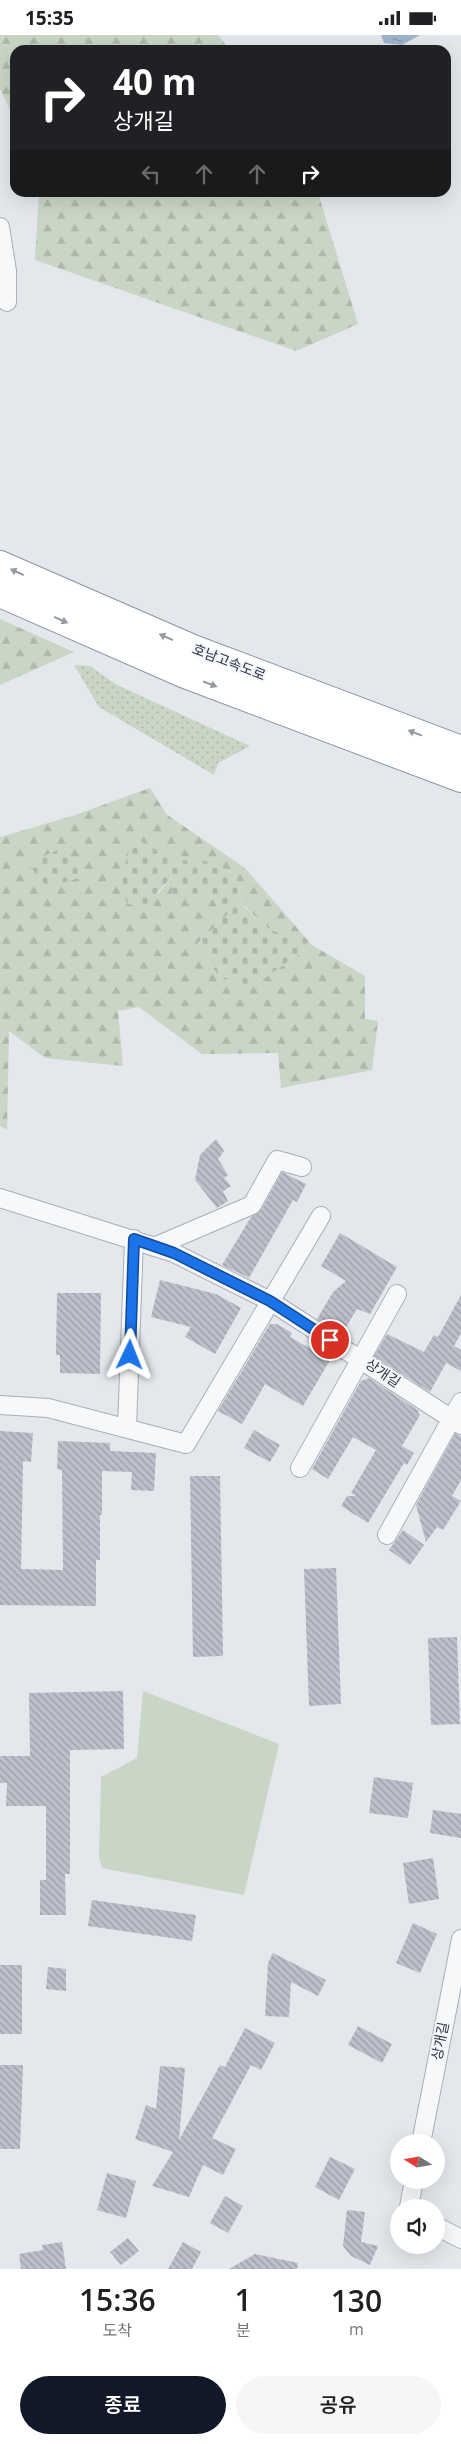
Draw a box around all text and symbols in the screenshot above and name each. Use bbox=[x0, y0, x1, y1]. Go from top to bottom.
text: 15:35 bbox=[25, 5, 74, 31]
text: 40 m bbox=[113, 58, 196, 105]
icon: right bbox=[30, 65, 95, 130]
text: 상개길 bbox=[113, 105, 174, 135]
icon: left bbox=[137, 160, 165, 188]
icon: ahead bbox=[190, 160, 218, 188]
icon: ahead bbox=[243, 160, 271, 188]
icon: right bbox=[296, 160, 324, 188]
one-way arrow bbox=[10, 568, 24, 576]
one-way arrow bbox=[54, 616, 68, 624]
one-way arrow bbox=[158, 633, 173, 641]
street label: 호남고속도로 bbox=[190, 639, 269, 684]
one-way arrow bbox=[203, 680, 217, 688]
one-way arrow bbox=[408, 729, 423, 736]
pin bbox=[309, 1319, 351, 1361]
icon: arrive bbox=[316, 1326, 344, 1354]
position arrow bbox=[103, 1328, 155, 1380]
street label: 상개길 bbox=[362, 1354, 405, 1391]
street label: 상개길 bbox=[426, 2020, 453, 2062]
north arrow bbox=[390, 2134, 445, 2189]
map controls bbox=[390, 2134, 445, 2254]
button: sound bbox=[390, 2199, 445, 2254]
text: 15:36 bbox=[79, 2279, 156, 2320]
text: 1 bbox=[235, 2279, 252, 2320]
text: 130 bbox=[331, 2280, 382, 2321]
text: m bbox=[349, 2318, 364, 2340]
text: 도착 bbox=[103, 2319, 132, 2341]
text: 분 bbox=[236, 2319, 251, 2341]
button: 종료 bbox=[20, 2376, 226, 2434]
button: 공유 bbox=[236, 2376, 441, 2434]

